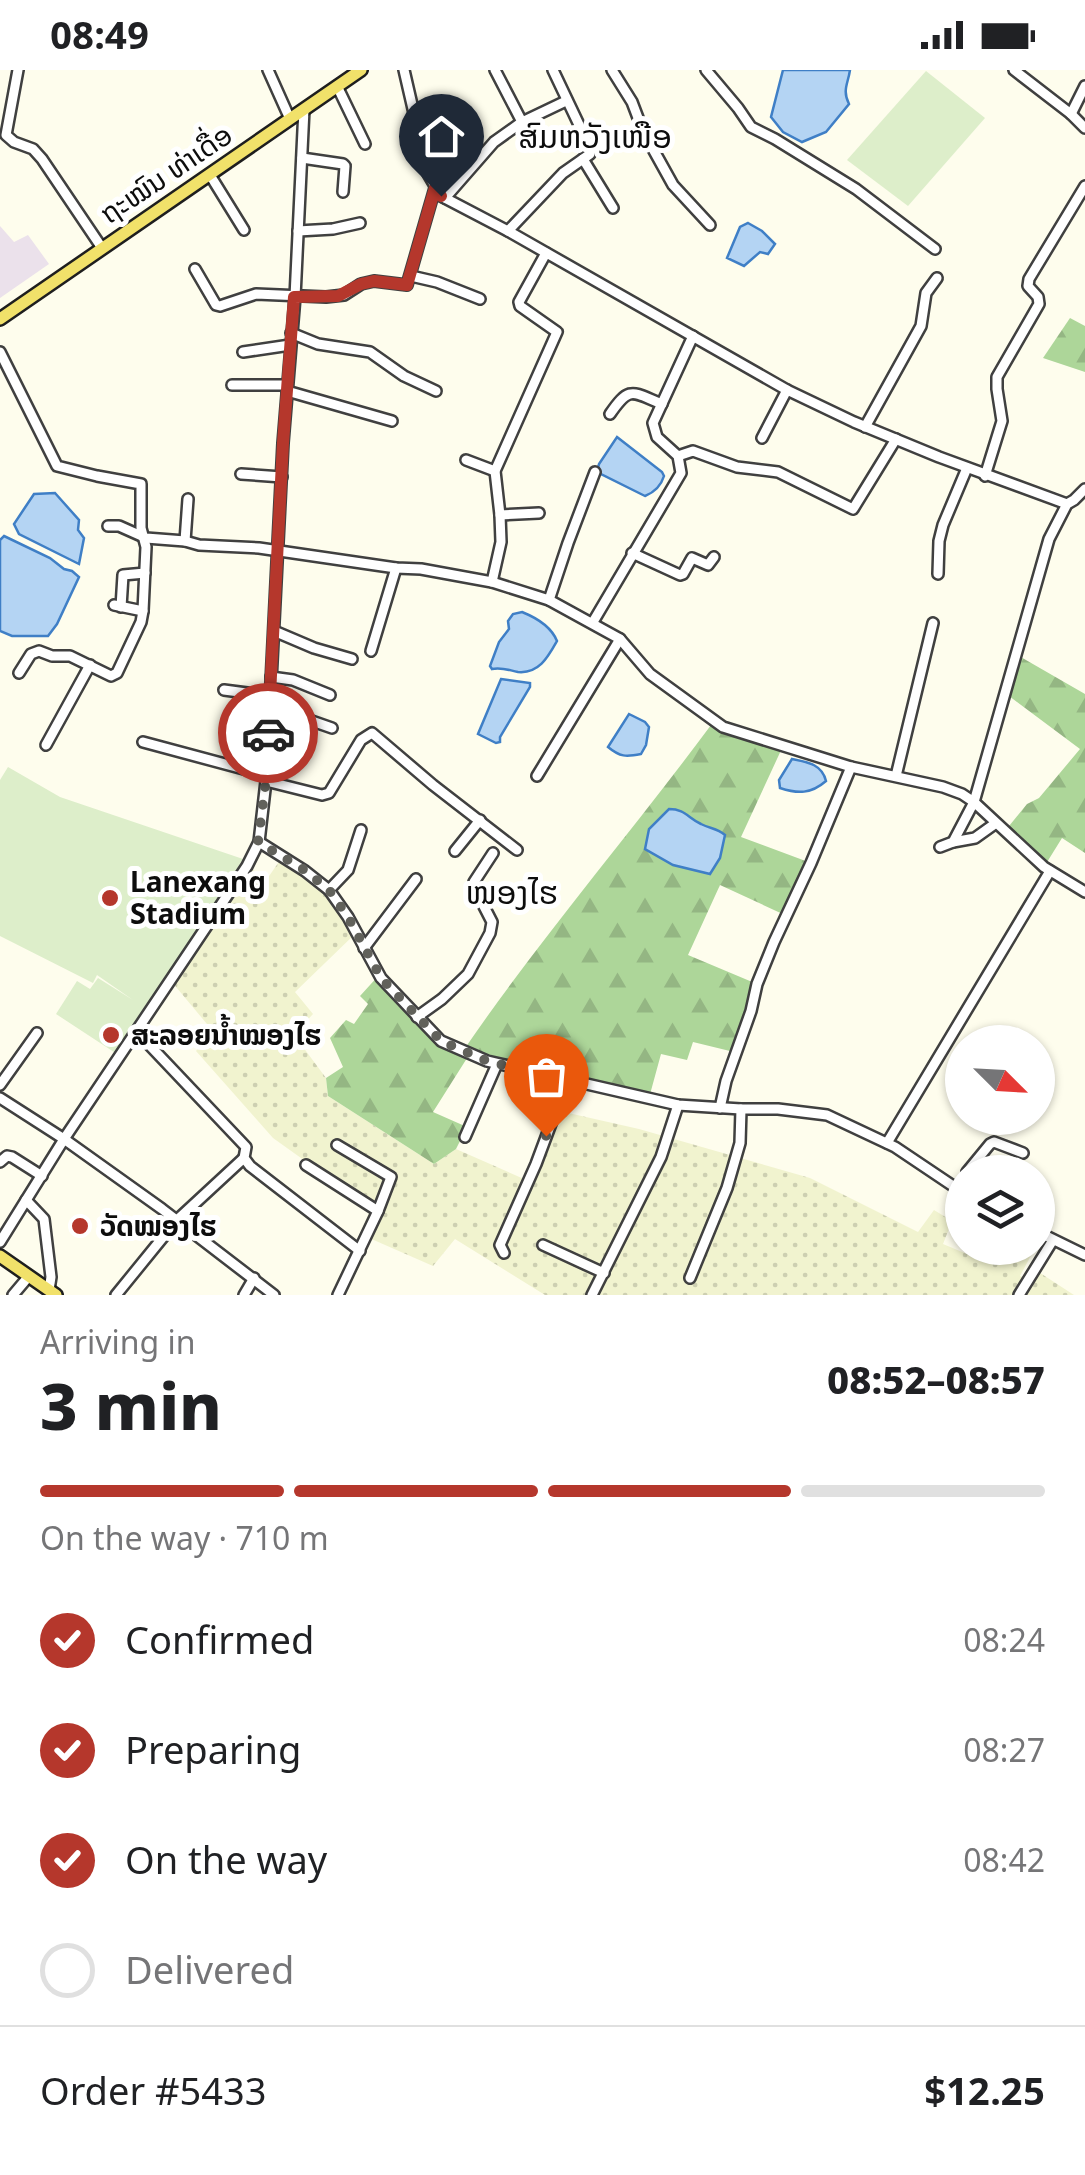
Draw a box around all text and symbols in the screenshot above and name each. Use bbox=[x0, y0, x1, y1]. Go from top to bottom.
text: 08:49 bbox=[50, 4, 149, 67]
pin bbox=[399, 94, 484, 197]
icon: home bbox=[414, 109, 469, 164]
district label: ສົມຫວັງເໜືອ bbox=[518, 110, 672, 163]
street label: ຖະໝົນ ທ່າເດື່ອ bbox=[90, 112, 242, 236]
courier bbox=[218, 683, 318, 783]
icon: car bbox=[241, 706, 296, 761]
place label: Lanexang Stadium bbox=[130, 859, 266, 937]
district label: ໜອງໄຮ bbox=[466, 866, 558, 919]
marker: Lanexang Stadium bbox=[99, 887, 121, 909]
place label: ສະລອຍນ້ຳໝອງໄຮ bbox=[131, 1012, 321, 1058]
marker: ສະລອຍນ້ຳໝອງໄຮ bbox=[100, 1024, 122, 1046]
north arrow bbox=[945, 1025, 1055, 1135]
map controls bbox=[945, 1025, 1055, 1265]
pin bbox=[504, 1034, 589, 1137]
icon: bag bbox=[519, 1049, 574, 1104]
button: layers bbox=[945, 1155, 1055, 1265]
place label: ວັດໝອງໄຮ bbox=[100, 1203, 217, 1249]
marker: ວັດໝອງໄຮ bbox=[69, 1215, 91, 1237]
text: Arriving in bbox=[40, 1316, 195, 1369]
text: 08:52–08:57 bbox=[827, 1349, 1045, 1412]
text: 3 min bbox=[40, 1353, 222, 1460]
text: On the way · 710 m bbox=[40, 1512, 329, 1565]
text: Confirmed bbox=[125, 1609, 314, 1672]
icon: check bbox=[40, 1613, 95, 1668]
text: 08:24 bbox=[963, 1614, 1045, 1667]
text: Preparing bbox=[125, 1719, 301, 1782]
icon: check bbox=[40, 1723, 95, 1778]
text: 08:27 bbox=[963, 1724, 1045, 1777]
text: On the way bbox=[125, 1829, 327, 1892]
icon: check bbox=[40, 1833, 95, 1888]
text: 08:42 bbox=[963, 1834, 1045, 1887]
text: Delivered bbox=[125, 1939, 294, 2002]
text: Order #5433 bbox=[40, 2060, 266, 2123]
text: $12.25 bbox=[924, 2060, 1045, 2123]

